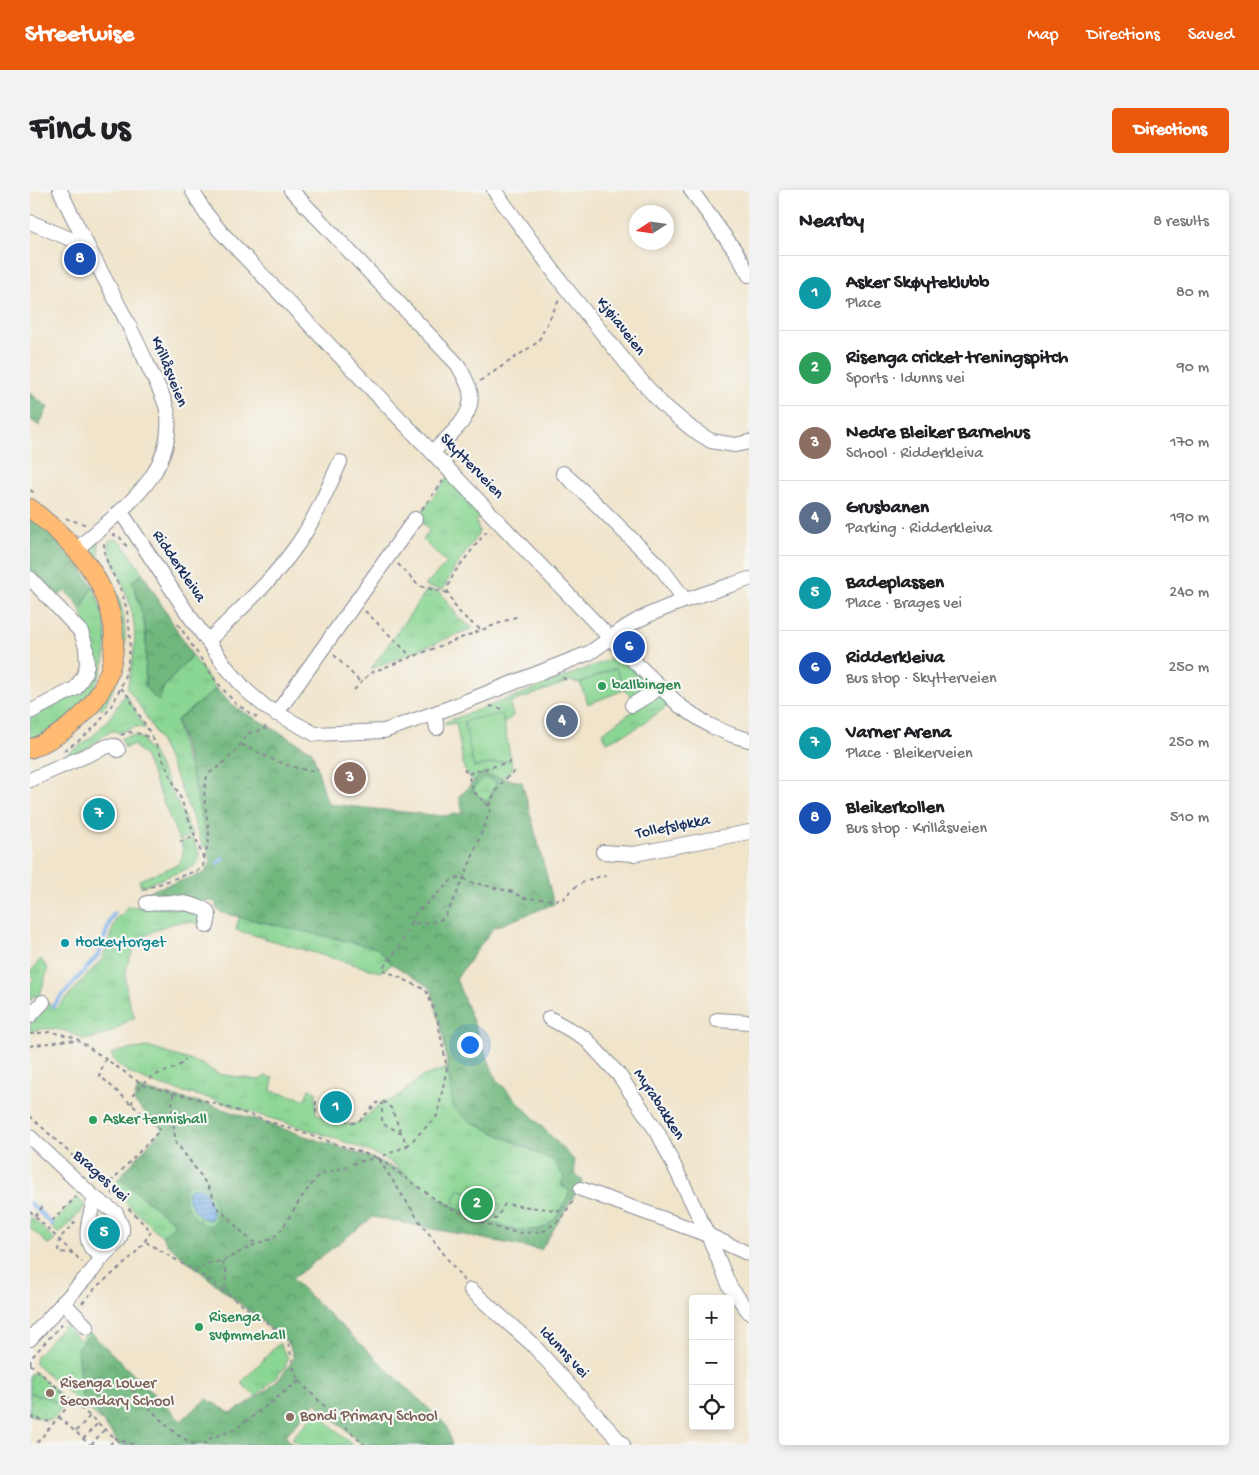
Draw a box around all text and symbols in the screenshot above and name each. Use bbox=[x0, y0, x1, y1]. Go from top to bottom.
text: Streetwise bbox=[25, 21, 134, 50]
text: Map bbox=[1027, 25, 1059, 46]
text: Directions bbox=[1087, 25, 1160, 46]
text: Saved bbox=[1188, 25, 1234, 46]
button: Directions bbox=[1112, 108, 1229, 153]
text: Find us bbox=[30, 110, 130, 151]
north arrow bbox=[629, 205, 674, 250]
text: Nearby bbox=[799, 210, 864, 235]
text: 8 results bbox=[1153, 213, 1209, 232]
pin: 8 bbox=[64, 240, 96, 278]
text: Asker Skøyteklubb bbox=[846, 272, 989, 295]
text: 1 bbox=[812, 284, 818, 303]
text: 80 m bbox=[1176, 284, 1209, 303]
street label: Kjøiaveien bbox=[591, 294, 649, 360]
text: Place bbox=[846, 295, 881, 314]
street label: Krillåsveien bbox=[145, 334, 191, 410]
text: Risenga cricket treningspitch bbox=[846, 347, 1068, 370]
text: 2 bbox=[811, 359, 819, 378]
text: 90 m bbox=[1177, 359, 1209, 378]
text: Sports · Idunns vei bbox=[846, 370, 965, 389]
text: Nedre Bleiker Barnehus bbox=[846, 422, 1030, 445]
street label: Skytterveien bbox=[435, 430, 507, 504]
text: 3 bbox=[811, 434, 819, 453]
text: 170 m bbox=[1170, 434, 1209, 453]
text: School · Ridderkleiva bbox=[846, 445, 983, 464]
text: Grusbanen bbox=[846, 497, 929, 520]
text: 4 bbox=[811, 509, 819, 528]
text: 190 m bbox=[1170, 509, 1209, 528]
text: Parking · Ridderkleiva bbox=[846, 520, 992, 539]
street label: Ridderkleiva bbox=[147, 527, 210, 608]
text: Badeplassen bbox=[846, 572, 944, 595]
text: 5 bbox=[811, 584, 819, 603]
text: 240 m bbox=[1169, 584, 1209, 603]
text: Place · Brages vei bbox=[846, 595, 962, 614]
pin: 6 bbox=[613, 628, 645, 666]
text: Ridderkleiva bbox=[846, 647, 944, 670]
text: 6 bbox=[811, 659, 819, 678]
text: 250 m bbox=[1169, 659, 1209, 678]
text: Bus stop · Skytterveien bbox=[846, 670, 997, 689]
place label: ballbingen bbox=[612, 677, 681, 696]
marker: ballbingen bbox=[596, 680, 608, 692]
pin: 4 bbox=[546, 702, 578, 740]
text: Varner Arena bbox=[846, 722, 951, 745]
text: 7 bbox=[811, 734, 819, 753]
text: 250 m bbox=[1169, 734, 1209, 753]
text: Place · Bleikerveien bbox=[846, 745, 973, 764]
pin: 3 bbox=[334, 759, 366, 797]
pin: 7 bbox=[83, 795, 115, 833]
text: Bleikerkollen bbox=[846, 797, 944, 820]
text: 8 bbox=[811, 809, 819, 828]
text: 510 m bbox=[1170, 809, 1209, 828]
street label: Tollefsløkka bbox=[633, 811, 713, 845]
text: Bus stop · Krillåsveien bbox=[846, 820, 987, 839]
place label: Hockeytorget bbox=[75, 934, 167, 953]
marker: Hockeytorget bbox=[59, 937, 71, 949]
your location bbox=[457, 1032, 483, 1058]
street label: Myrabakken bbox=[628, 1066, 688, 1144]
pin: 1 bbox=[320, 1088, 352, 1126]
place label: Asker tennishall bbox=[103, 1111, 207, 1130]
marker: Asker tennishall bbox=[87, 1114, 99, 1126]
street label: Brages vei bbox=[67, 1146, 132, 1207]
pin: 2 bbox=[461, 1185, 493, 1223]
pin: 5 bbox=[88, 1214, 120, 1252]
map controls bbox=[689, 1295, 734, 1430]
button: + bbox=[689, 1295, 734, 1340]
place label: Risenga svømmehall bbox=[209, 1309, 286, 1346]
marker: Risenga svømmehall bbox=[193, 1321, 205, 1333]
street label: Idunns vei bbox=[534, 1323, 592, 1383]
button: − bbox=[689, 1340, 734, 1385]
place label: Risenga Lower Secondary School bbox=[60, 1375, 174, 1412]
button: locate bbox=[689, 1385, 734, 1430]
marker: Risenga Lower Secondary School bbox=[44, 1387, 56, 1399]
place label: Bondi Primary School bbox=[299, 1408, 438, 1427]
marker: Bondi Primary School bbox=[284, 1411, 296, 1423]

